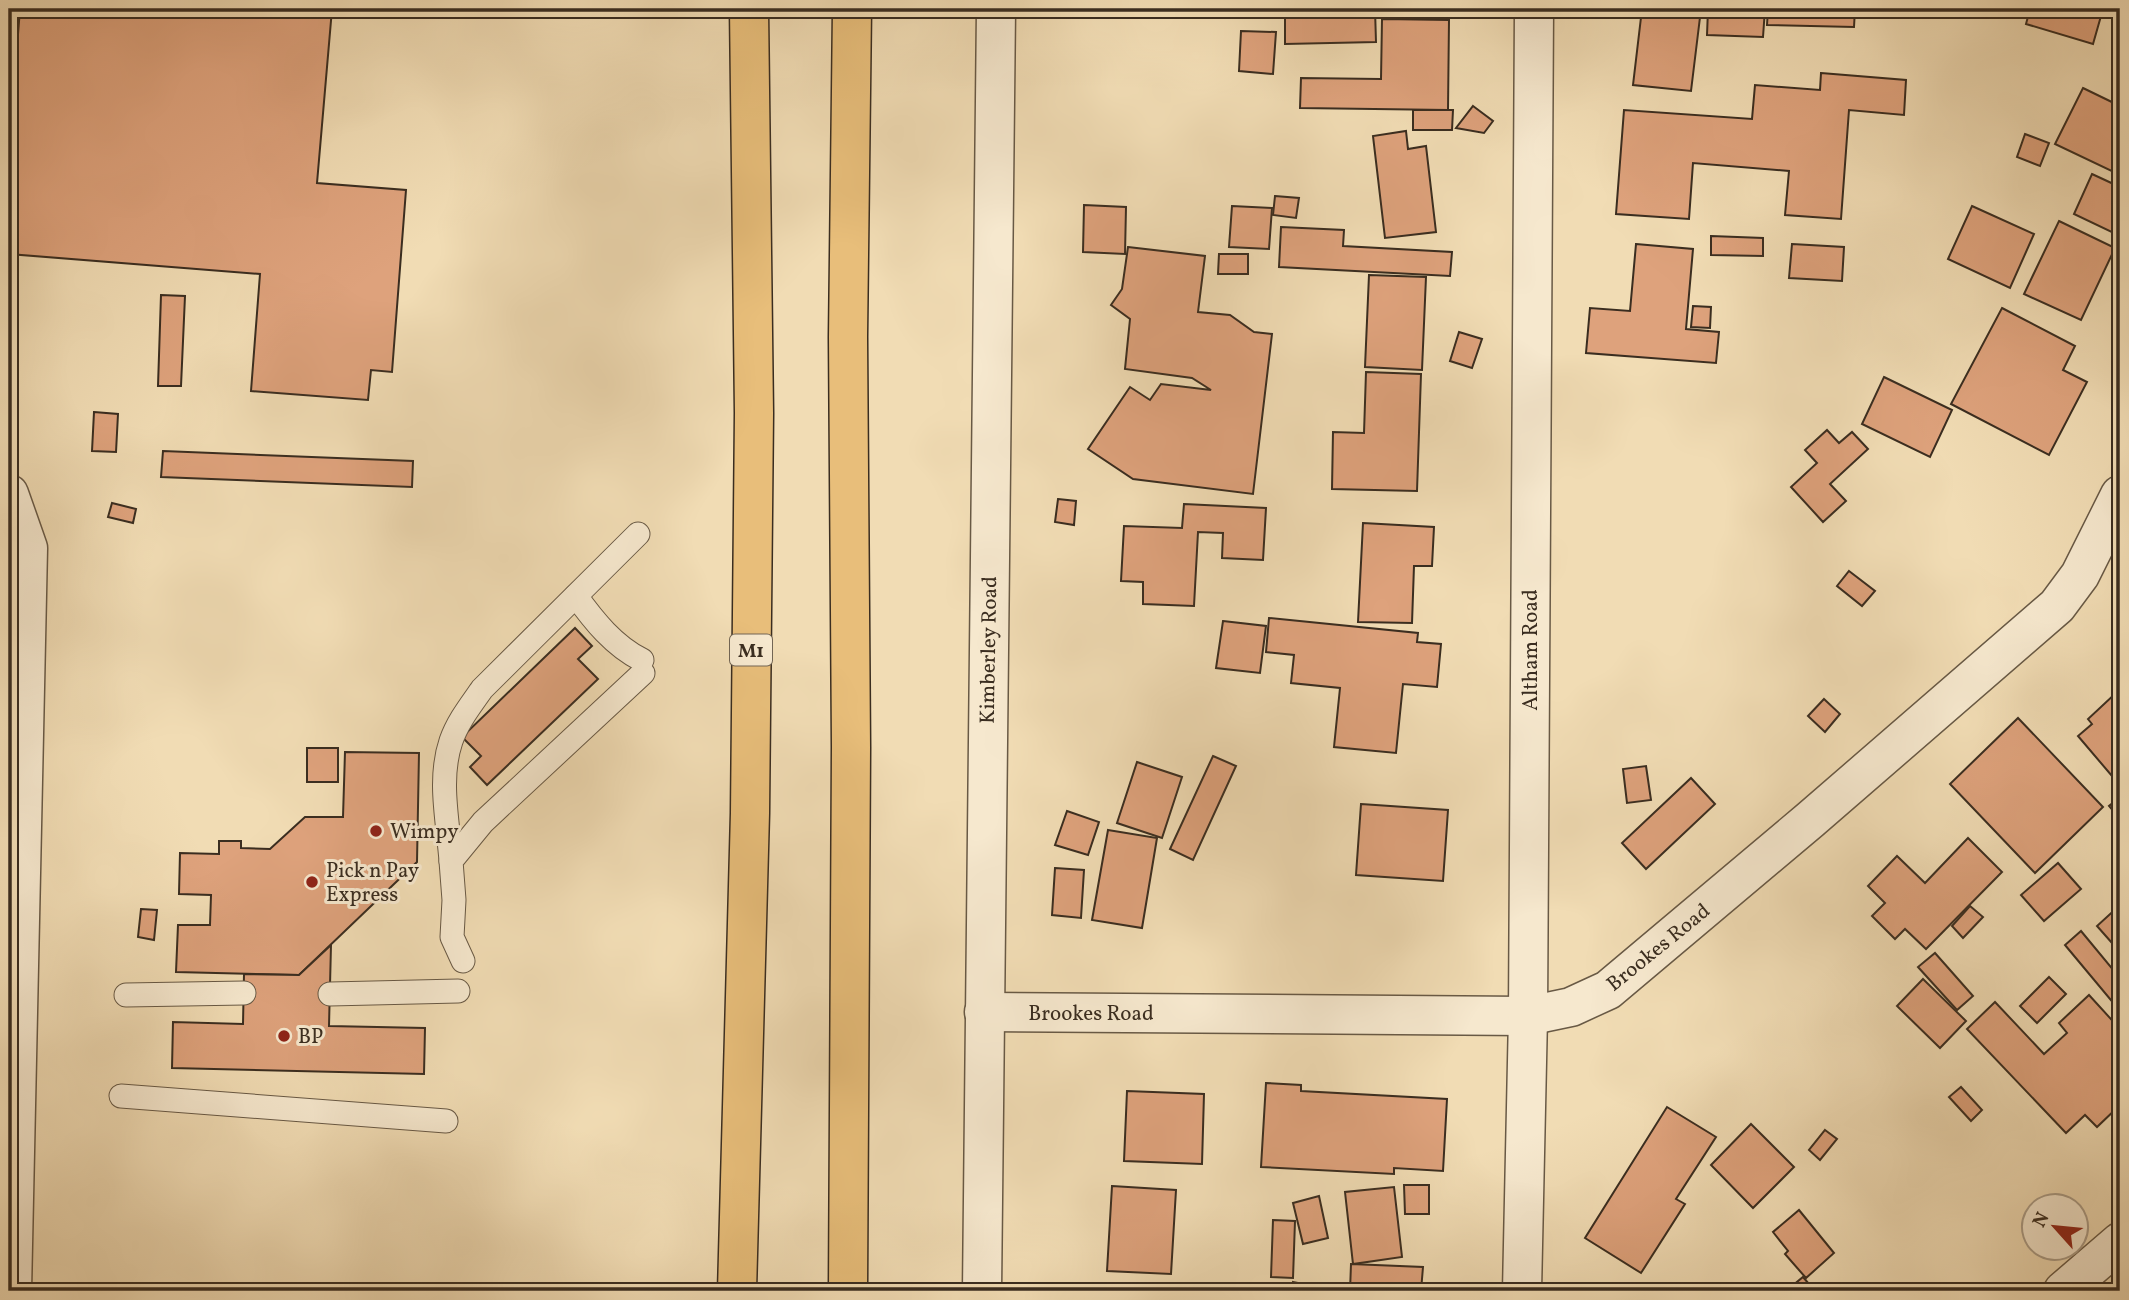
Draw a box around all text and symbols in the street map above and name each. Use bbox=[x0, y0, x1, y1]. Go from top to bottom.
street label: Kimberley Road bbox=[974, 576, 1005, 724]
street label: Altham Road bbox=[1517, 589, 1546, 711]
road number: M1 bbox=[730, 635, 772, 666]
place label: Wimpy bbox=[390, 818, 459, 847]
marker: Wimpy bbox=[368, 823, 384, 839]
place label: Pick n Pay Express bbox=[326, 857, 420, 910]
marker: Pick n Pay Express bbox=[304, 874, 320, 890]
street label: Brookes Road bbox=[1601, 897, 1717, 999]
street label: Brookes Road bbox=[1028, 1000, 1154, 1029]
place label: BP bbox=[298, 1023, 323, 1052]
marker: BP bbox=[276, 1028, 292, 1044]
north arrow bbox=[2021, 1192, 2090, 1262]
text: N bbox=[2027, 1208, 2056, 1232]

